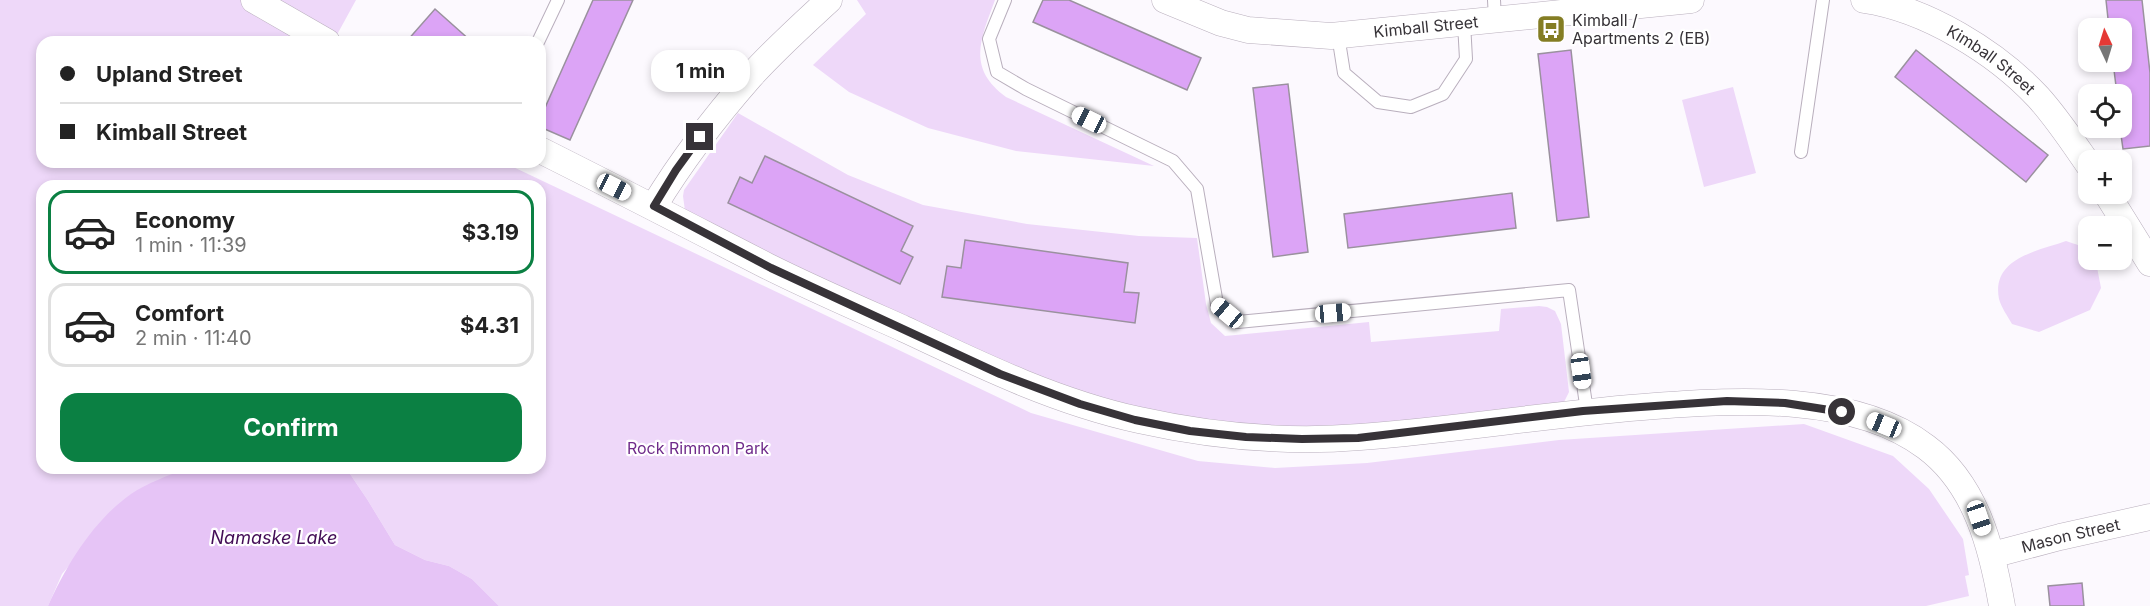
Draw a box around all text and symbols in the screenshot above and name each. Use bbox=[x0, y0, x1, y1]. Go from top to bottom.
place label: Kimball / Apartments 2 (EB) bbox=[1572, 10, 1710, 48]
street label: Kimball Street bbox=[1373, 11, 1479, 42]
bus stop icon: Kimball / Apartments 2 (EB) bbox=[1535, 13, 1567, 45]
north arrow bbox=[2078, 18, 2132, 72]
map controls bbox=[2078, 18, 2132, 270]
street label: Kimball Street bbox=[1943, 20, 2040, 99]
callout: 1 min bbox=[650, 50, 750, 92]
text: 1 min bbox=[676, 59, 725, 83]
text: Upland Street bbox=[96, 61, 243, 87]
button: locate bbox=[2078, 84, 2132, 138]
car bbox=[1069, 104, 1109, 136]
text: Kimball Street bbox=[96, 119, 247, 145]
route end bbox=[686, 123, 713, 150]
button: + bbox=[2078, 150, 2132, 204]
car bbox=[594, 171, 634, 203]
icon: car bbox=[63, 205, 117, 259]
text: Economy bbox=[135, 207, 235, 233]
button: − bbox=[2078, 216, 2132, 270]
text: $3.19 bbox=[462, 219, 519, 245]
text: 1 min · 11:39 bbox=[135, 233, 247, 257]
car bbox=[1207, 295, 1247, 331]
icon: car bbox=[63, 298, 117, 352]
text: Comfort bbox=[135, 300, 224, 326]
car bbox=[1314, 302, 1352, 324]
text: $4.31 bbox=[460, 312, 519, 338]
text: 2 min · 11:40 bbox=[135, 326, 252, 350]
car bbox=[1570, 352, 1592, 390]
button: Confirm bbox=[60, 393, 522, 462]
route start bbox=[1828, 398, 1855, 425]
car bbox=[1864, 410, 1904, 440]
park label: Rock Rimmon Park bbox=[627, 438, 769, 458]
car bbox=[1965, 498, 1993, 538]
street label: Mason Street bbox=[2019, 514, 2122, 557]
water label: Namaske Lake bbox=[211, 527, 337, 548]

